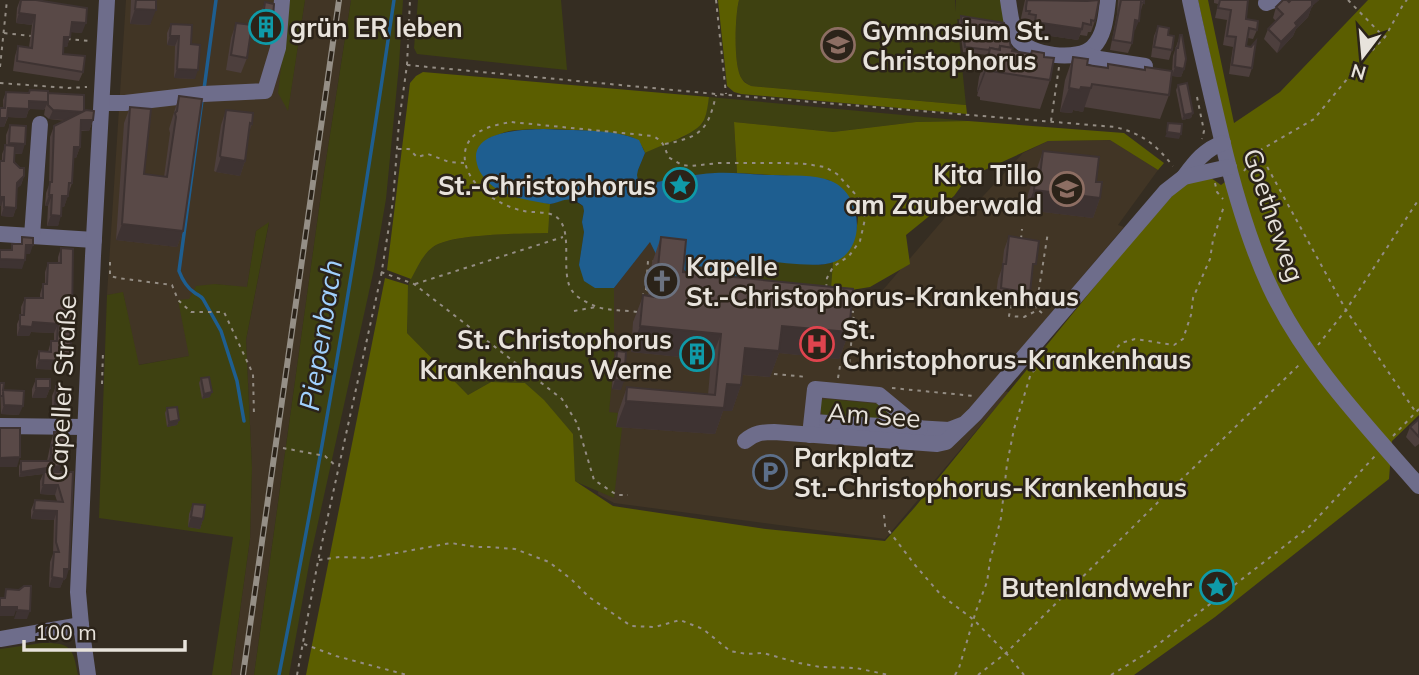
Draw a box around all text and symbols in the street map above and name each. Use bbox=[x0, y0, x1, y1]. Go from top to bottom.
building icon: grün ER leben bbox=[247, 8, 285, 46]
place label: grün ER leben bbox=[290, 11, 463, 44]
place label: Gymnasium St. Christophorus bbox=[862, 14, 1050, 77]
north arrow bbox=[1328, 21, 1398, 91]
school or university icon: Gymnasium St. Christophorus bbox=[819, 26, 857, 64]
text: N bbox=[1348, 59, 1369, 86]
street label: Goetheweg bbox=[1236, 144, 1312, 286]
place label: Kita Tillo am Zauberwald bbox=[845, 158, 1042, 221]
place icon: St.-Christophorus bbox=[661, 166, 699, 204]
place label: St.-Christophorus bbox=[438, 169, 656, 202]
school or university icon: Kita Tillo am Zauberwald bbox=[1048, 170, 1086, 208]
place label: Kapelle St.-Christophorus-Krankenhaus bbox=[686, 250, 1079, 313]
water label: Piepenbach bbox=[291, 257, 349, 413]
church icon: Kapelle St.-Christophorus-Krankenhaus bbox=[643, 262, 681, 300]
street label: Capeller Straße bbox=[41, 294, 83, 482]
place label: St. Christophorus-Krankenhaus bbox=[842, 313, 1191, 376]
place label: St. Christophorus Krankenhaus Werne bbox=[419, 323, 672, 386]
hospital icon: St. Christophorus-Krankenhaus bbox=[798, 325, 836, 363]
building icon: St. Christophorus Krankenhaus Werne bbox=[678, 335, 716, 373]
street label: Am See bbox=[826, 395, 922, 435]
place label: Parkplatz St.-Christophorus-Krankenhaus bbox=[794, 441, 1187, 504]
parking icon: Parkplatz St.-Christophorus-Krankenhaus bbox=[751, 453, 789, 491]
place icon: Butenlandwehr bbox=[1198, 568, 1236, 606]
place label: Butenlandwehr bbox=[1001, 571, 1193, 604]
scale bar bbox=[24, 608, 186, 652]
text: 100 m bbox=[35, 619, 97, 645]

